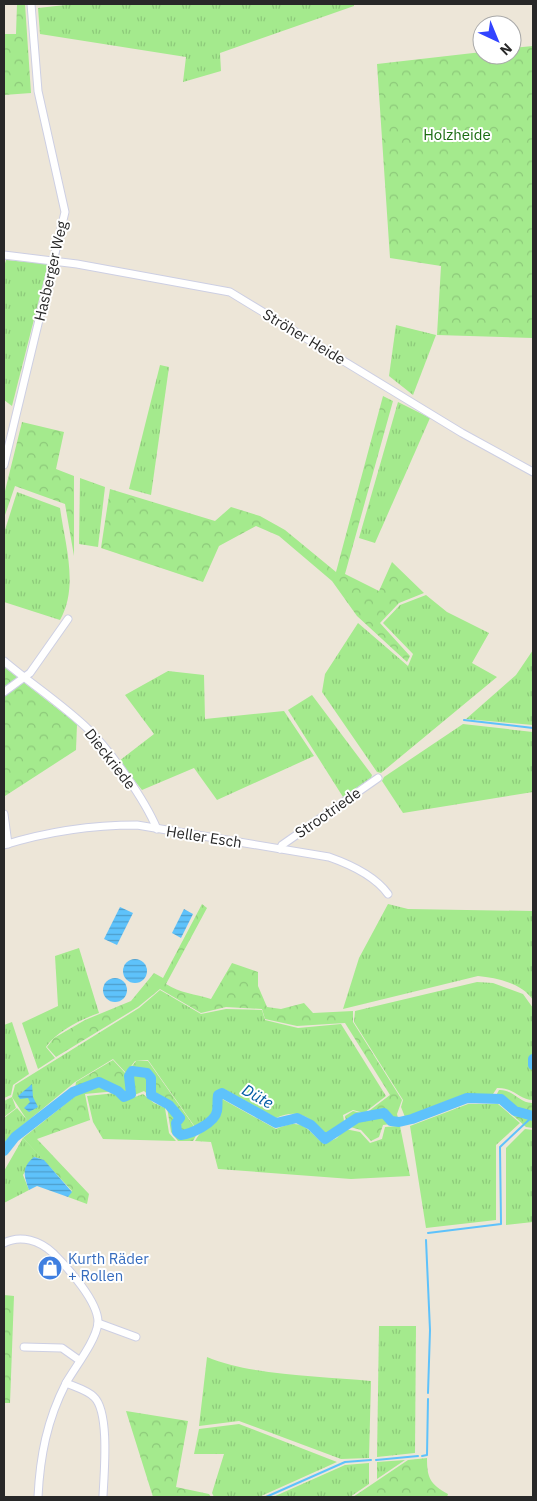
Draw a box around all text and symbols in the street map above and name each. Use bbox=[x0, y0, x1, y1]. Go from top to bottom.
north arrow bbox=[472, 15, 522, 65]
text: N bbox=[496, 39, 516, 59]
park label: Holzheide bbox=[423, 125, 491, 144]
street label: Hasberger Weg bbox=[30, 219, 71, 323]
street label: Ströher Heide bbox=[259, 304, 349, 369]
street label: Dieckriede bbox=[81, 724, 140, 793]
street label: Strootriede bbox=[291, 783, 364, 842]
street label: Heller Esch bbox=[165, 821, 243, 852]
water label: Düte bbox=[239, 1079, 277, 1113]
place label: Kurth Räder + Rollen bbox=[68, 1249, 149, 1285]
shop icon: Kurth Räder + Rollen bbox=[37, 1255, 63, 1281]

